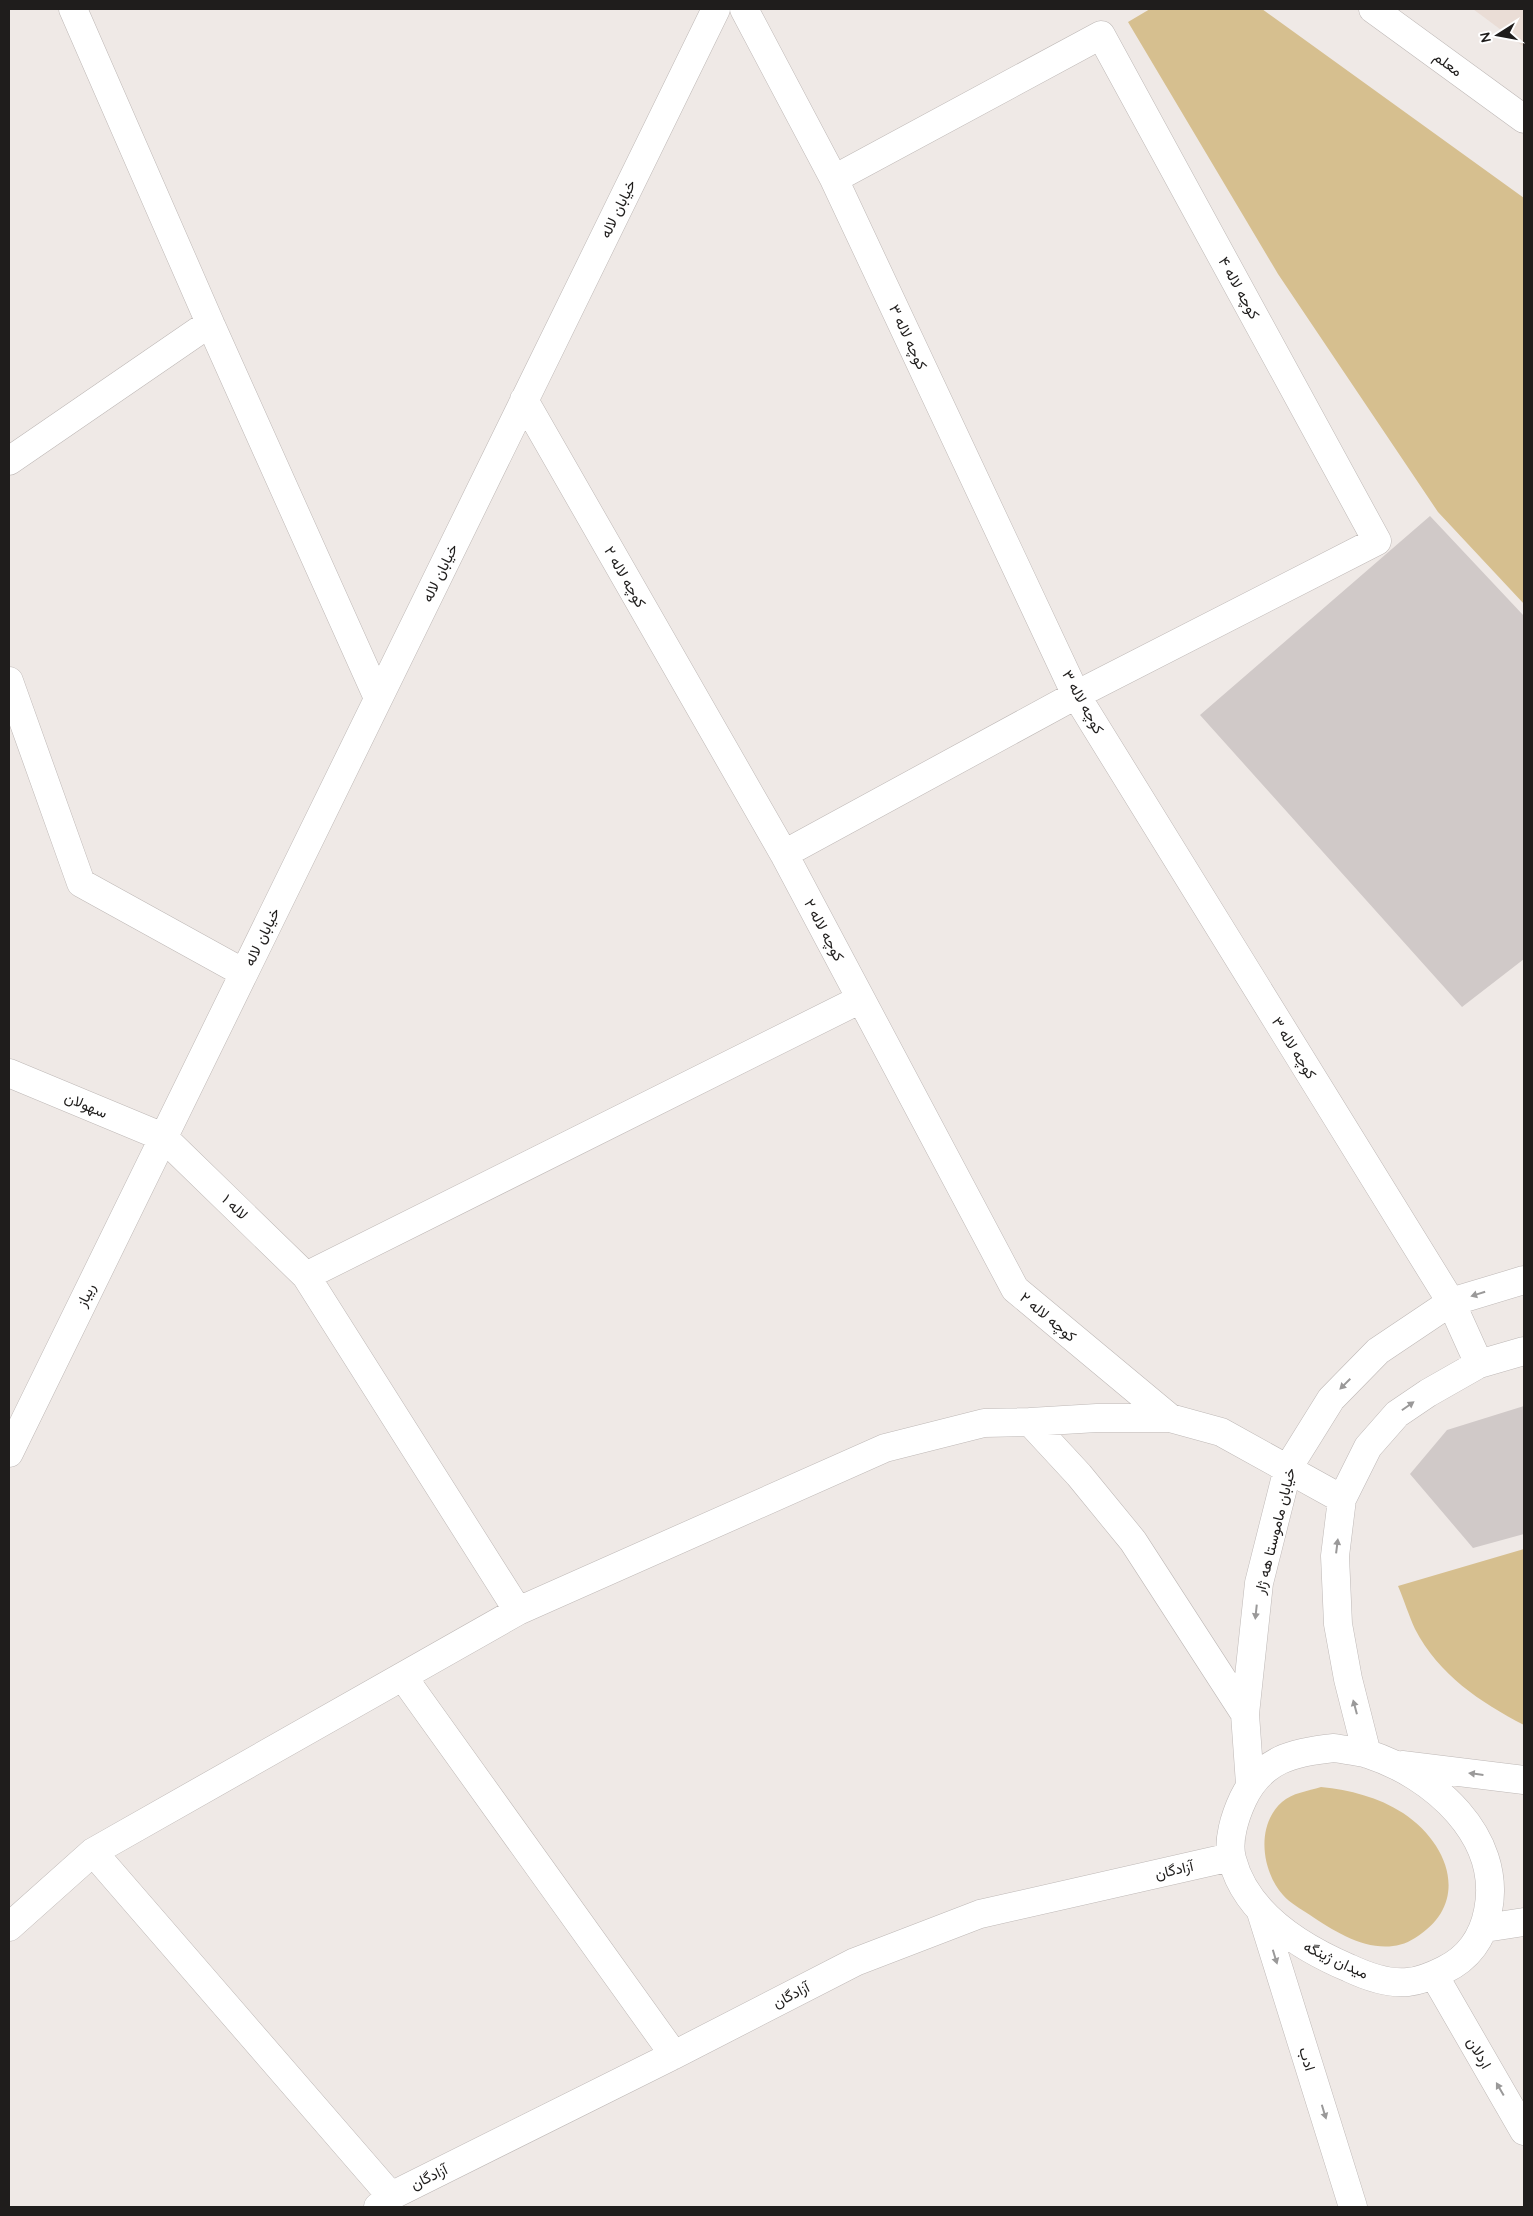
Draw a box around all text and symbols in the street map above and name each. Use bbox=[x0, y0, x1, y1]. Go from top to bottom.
north arrow bbox=[1473, 10, 1523, 60]
text: N bbox=[1475, 31, 1495, 44]
street label: معلم bbox=[1430, 47, 1466, 81]
street label: خیابان لاله bbox=[595, 176, 640, 241]
street label: کوچه لاله ۴ bbox=[1214, 253, 1265, 323]
street label: کوچه لاله ۳ bbox=[884, 301, 932, 373]
street label: خیابان لاله bbox=[417, 540, 462, 605]
street label: کوچه لاله ۲ bbox=[599, 543, 651, 612]
street label: کوچه لاله ۳ bbox=[1057, 667, 1109, 738]
street label: کوچه لاله ۲ bbox=[799, 895, 849, 965]
street label: خیابان لاله bbox=[239, 904, 284, 969]
street label: کوچه لاله ۳ bbox=[1267, 1013, 1321, 1083]
street label: سهولان bbox=[62, 1087, 111, 1122]
street label: لاله ۱ bbox=[218, 1190, 252, 1224]
street label: ریباز bbox=[71, 1280, 99, 1311]
street label: کوچه لاله ۲ bbox=[1016, 1288, 1081, 1347]
one-way arrow bbox=[1470, 1290, 1485, 1298]
one-way arrow bbox=[1339, 1378, 1351, 1390]
one-way arrow bbox=[1401, 1401, 1415, 1411]
street label: خیابان ماموستا هه ژار bbox=[1249, 1466, 1299, 1597]
one-way arrow bbox=[1333, 1538, 1341, 1554]
one-way arrow bbox=[1252, 1605, 1260, 1621]
one-way arrow bbox=[1351, 1699, 1359, 1714]
one-way arrow bbox=[1468, 1770, 1484, 1778]
street label: آزادگان bbox=[1153, 1856, 1196, 1883]
street label: میدان ژینگه bbox=[1301, 1936, 1372, 1983]
one-way arrow bbox=[1271, 1950, 1279, 1965]
street label: آزادگان bbox=[769, 1977, 814, 2012]
street label: اردلان bbox=[1463, 2034, 1496, 2072]
street label: ادب bbox=[1295, 2045, 1320, 2073]
one-way arrow bbox=[1496, 2081, 1504, 2096]
one-way arrow bbox=[1320, 2105, 1328, 2120]
street label: آزادگان bbox=[407, 2159, 452, 2194]

